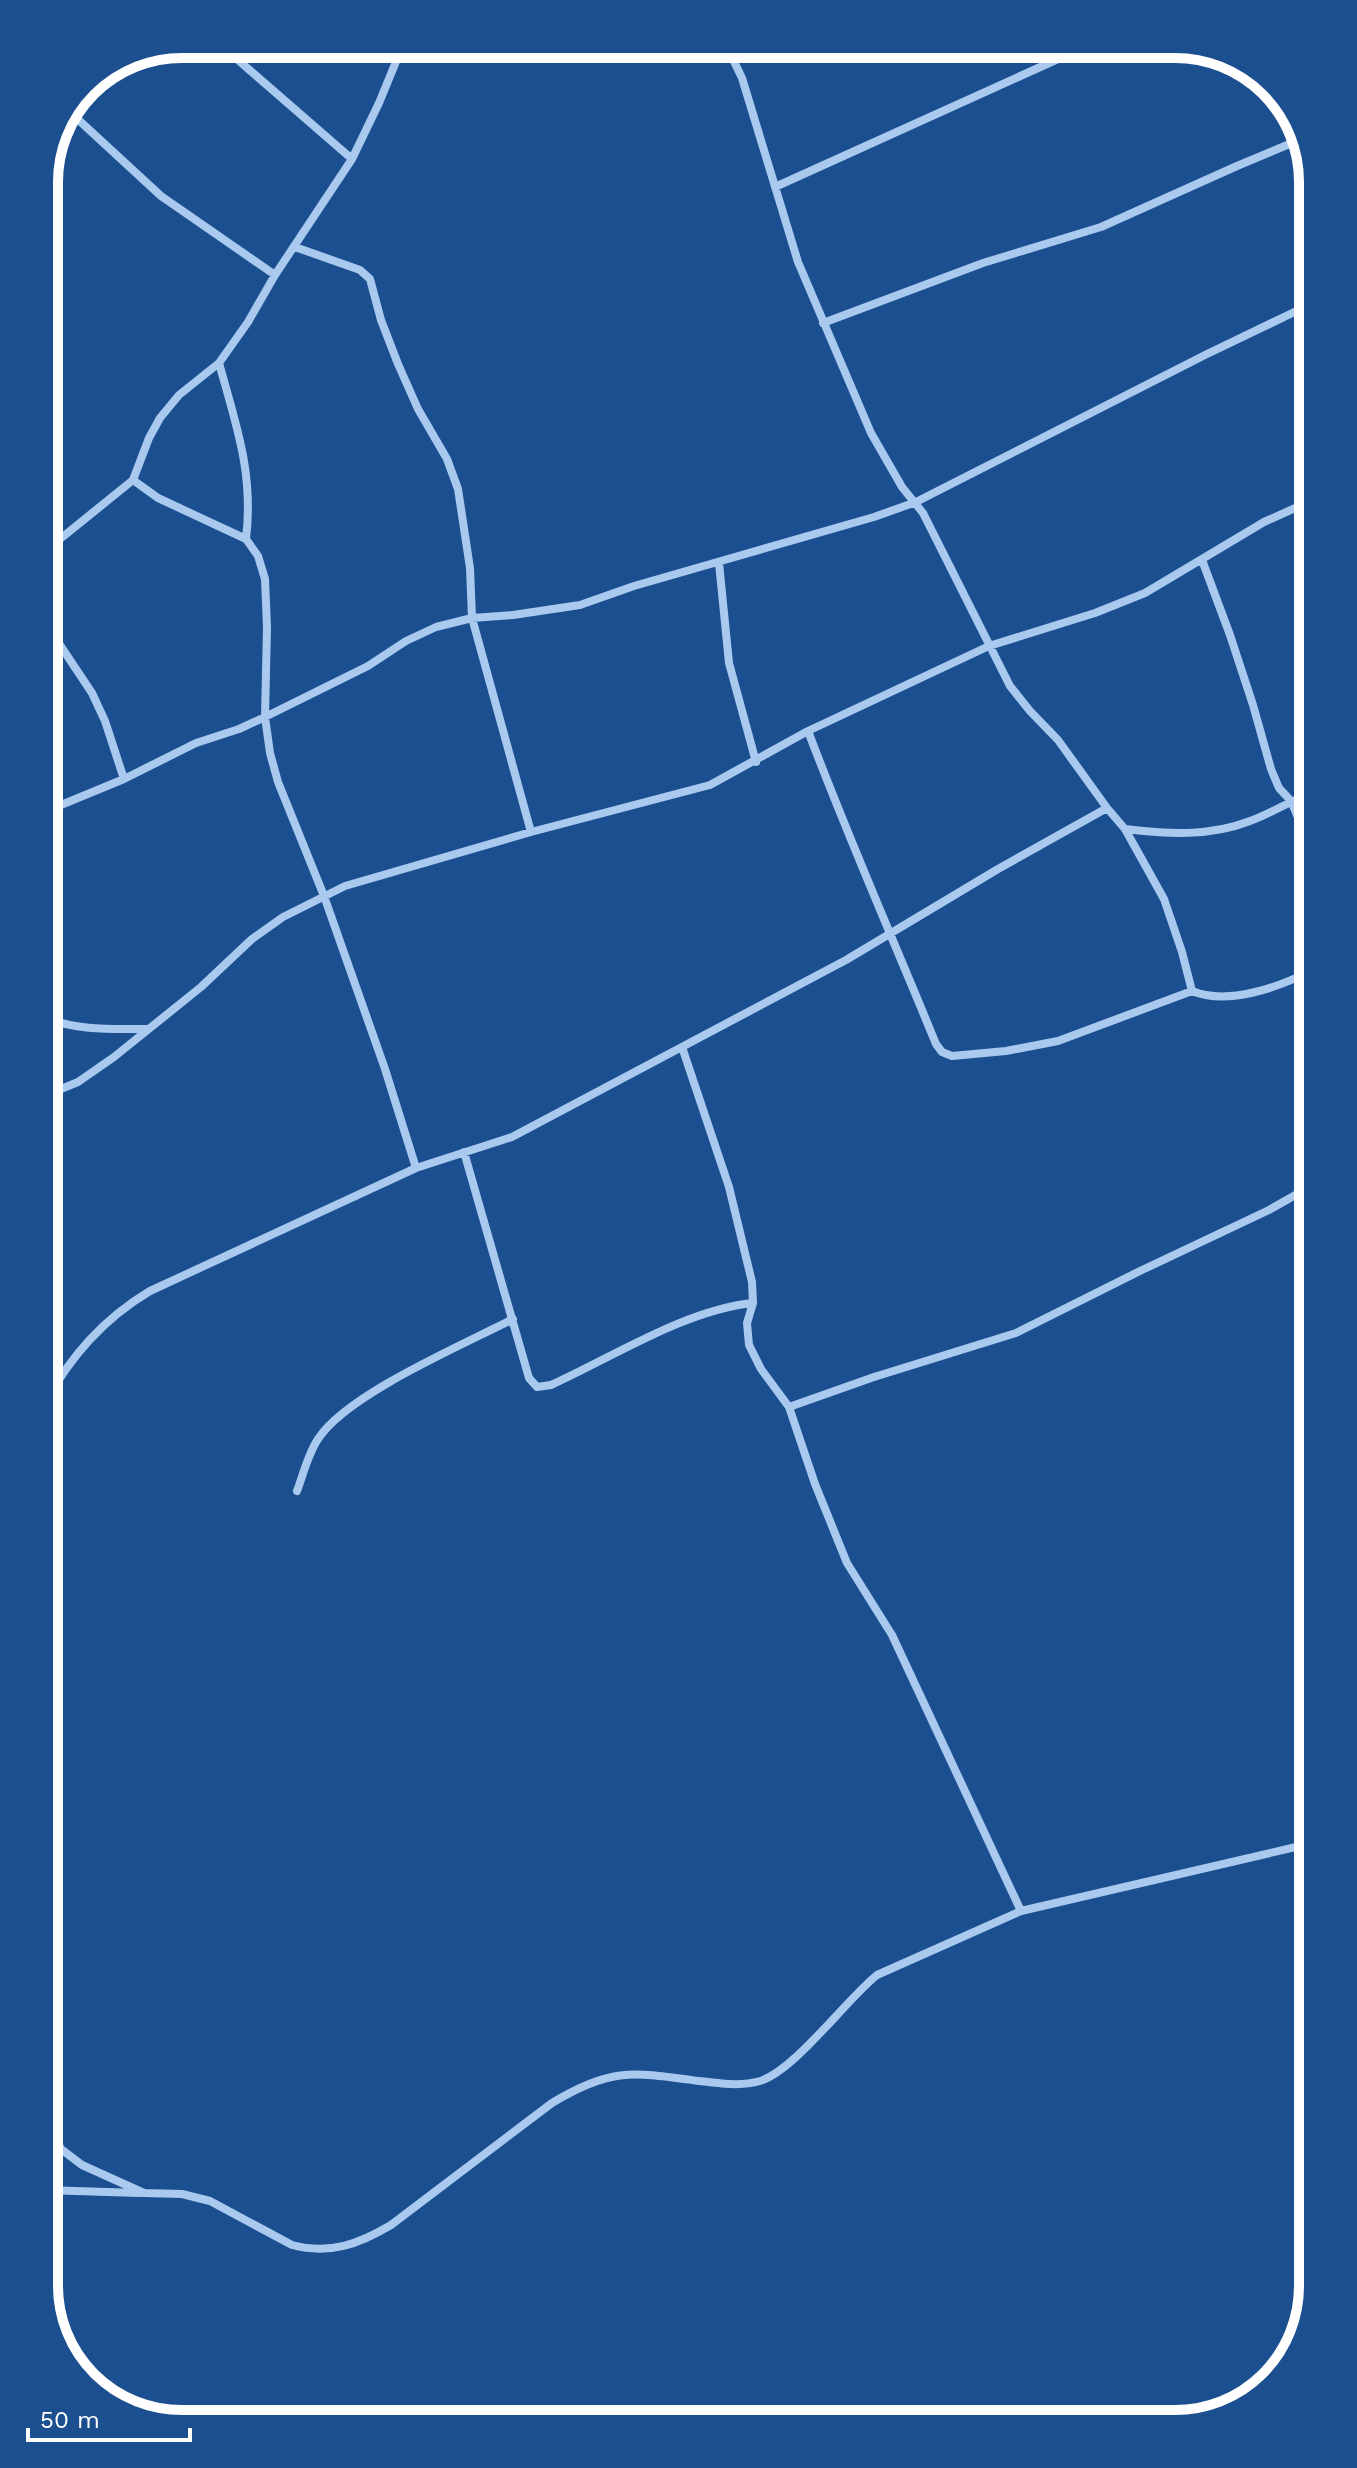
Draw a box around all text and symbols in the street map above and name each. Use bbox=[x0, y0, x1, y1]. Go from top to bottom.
scale bar bbox=[28, 2392, 190, 2442]
text: 50 m bbox=[40, 2406, 100, 2434]

